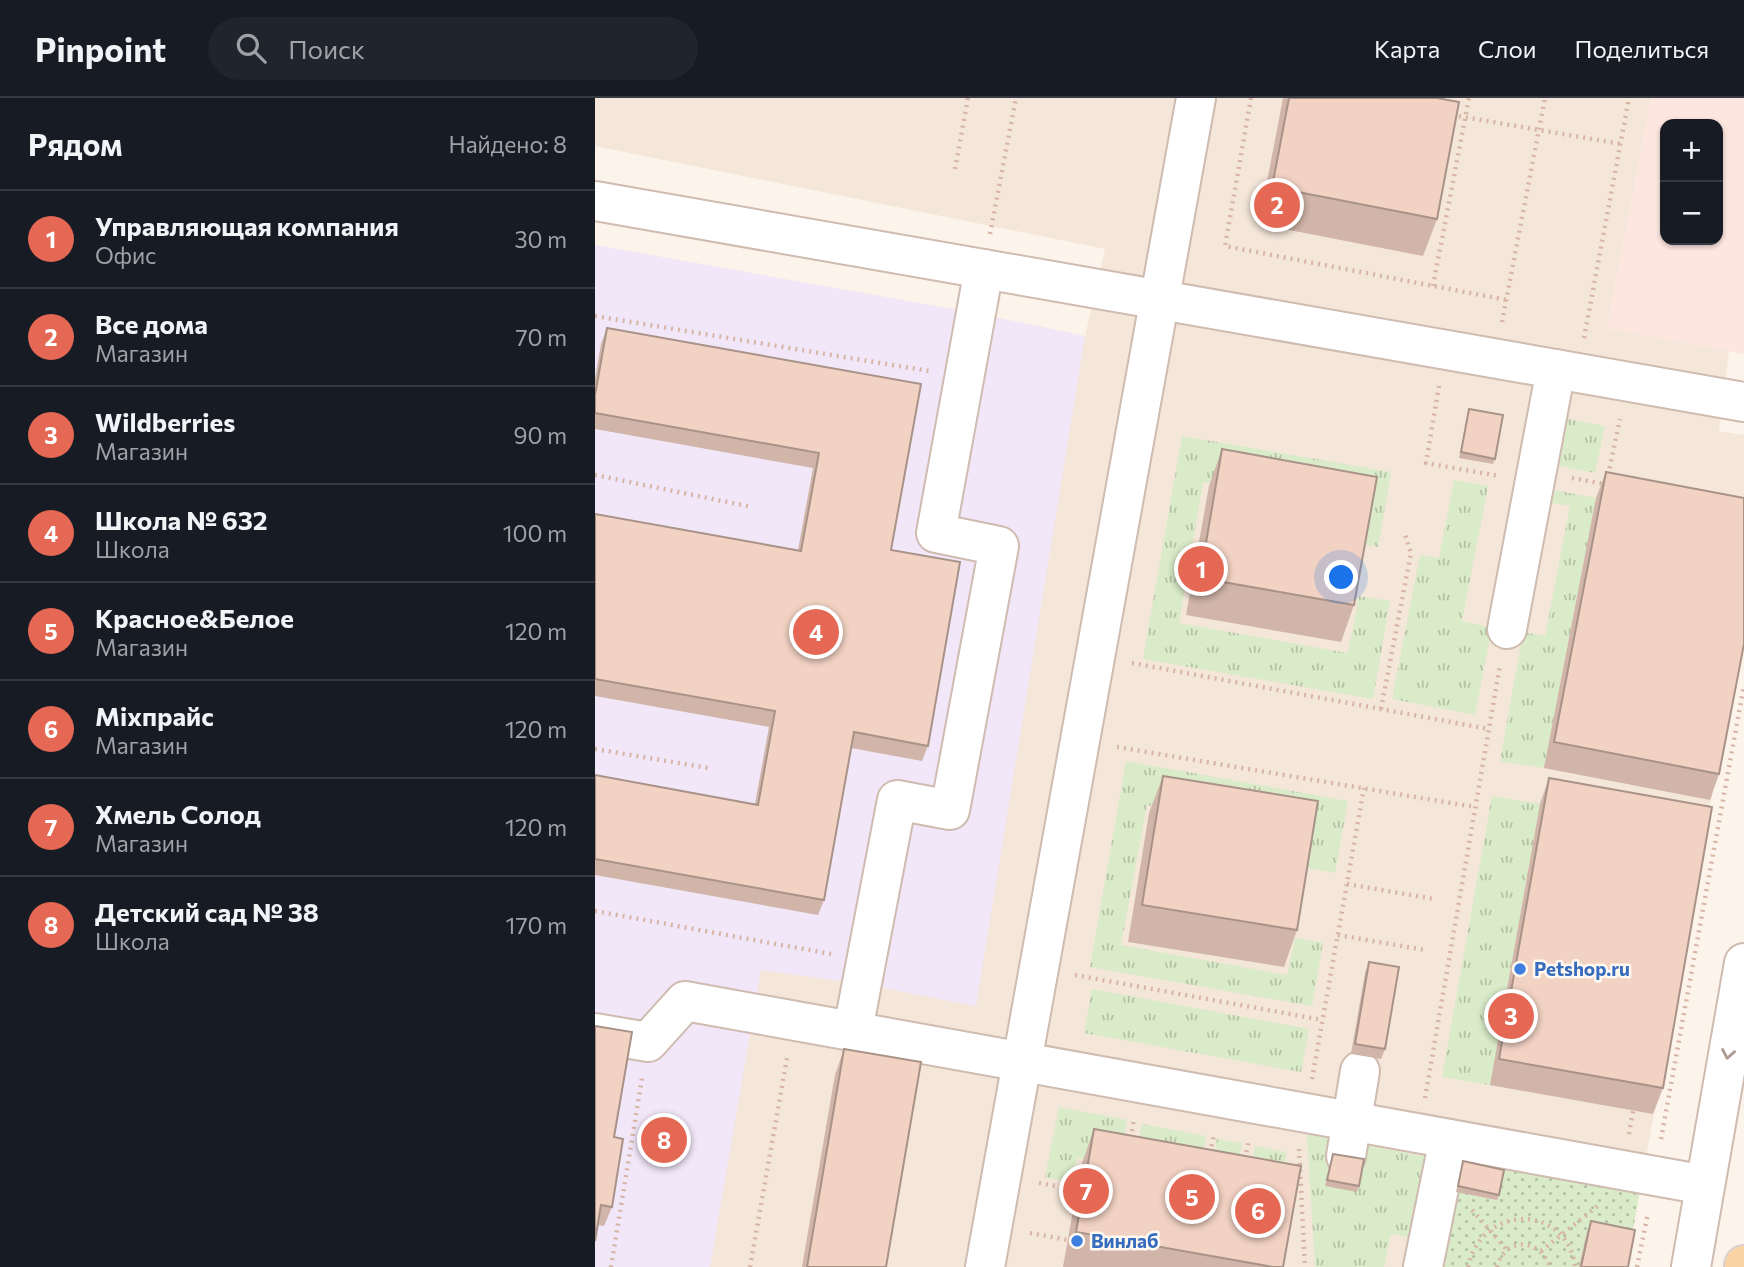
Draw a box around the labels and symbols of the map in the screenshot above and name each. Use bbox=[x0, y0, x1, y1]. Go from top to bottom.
pin: 2 bbox=[1254, 179, 1300, 231]
pin: 1 bbox=[1178, 543, 1224, 595]
your location bbox=[1324, 560, 1358, 594]
pin: 4 bbox=[793, 606, 839, 658]
place label: Petshop.ru bbox=[1534, 957, 1630, 980]
marker: Petshop.ru bbox=[1512, 961, 1528, 977]
pin: 3 bbox=[1488, 990, 1534, 1042]
one-way arrow bbox=[1721, 1048, 1736, 1060]
pin: 8 bbox=[641, 1114, 687, 1166]
pin: 7 bbox=[1063, 1165, 1109, 1217]
pin: 5 bbox=[1169, 1171, 1215, 1223]
pin: 6 bbox=[1235, 1185, 1281, 1237]
place label: Винлаб bbox=[1091, 1229, 1158, 1252]
marker: Винлаб bbox=[1069, 1233, 1085, 1249]

